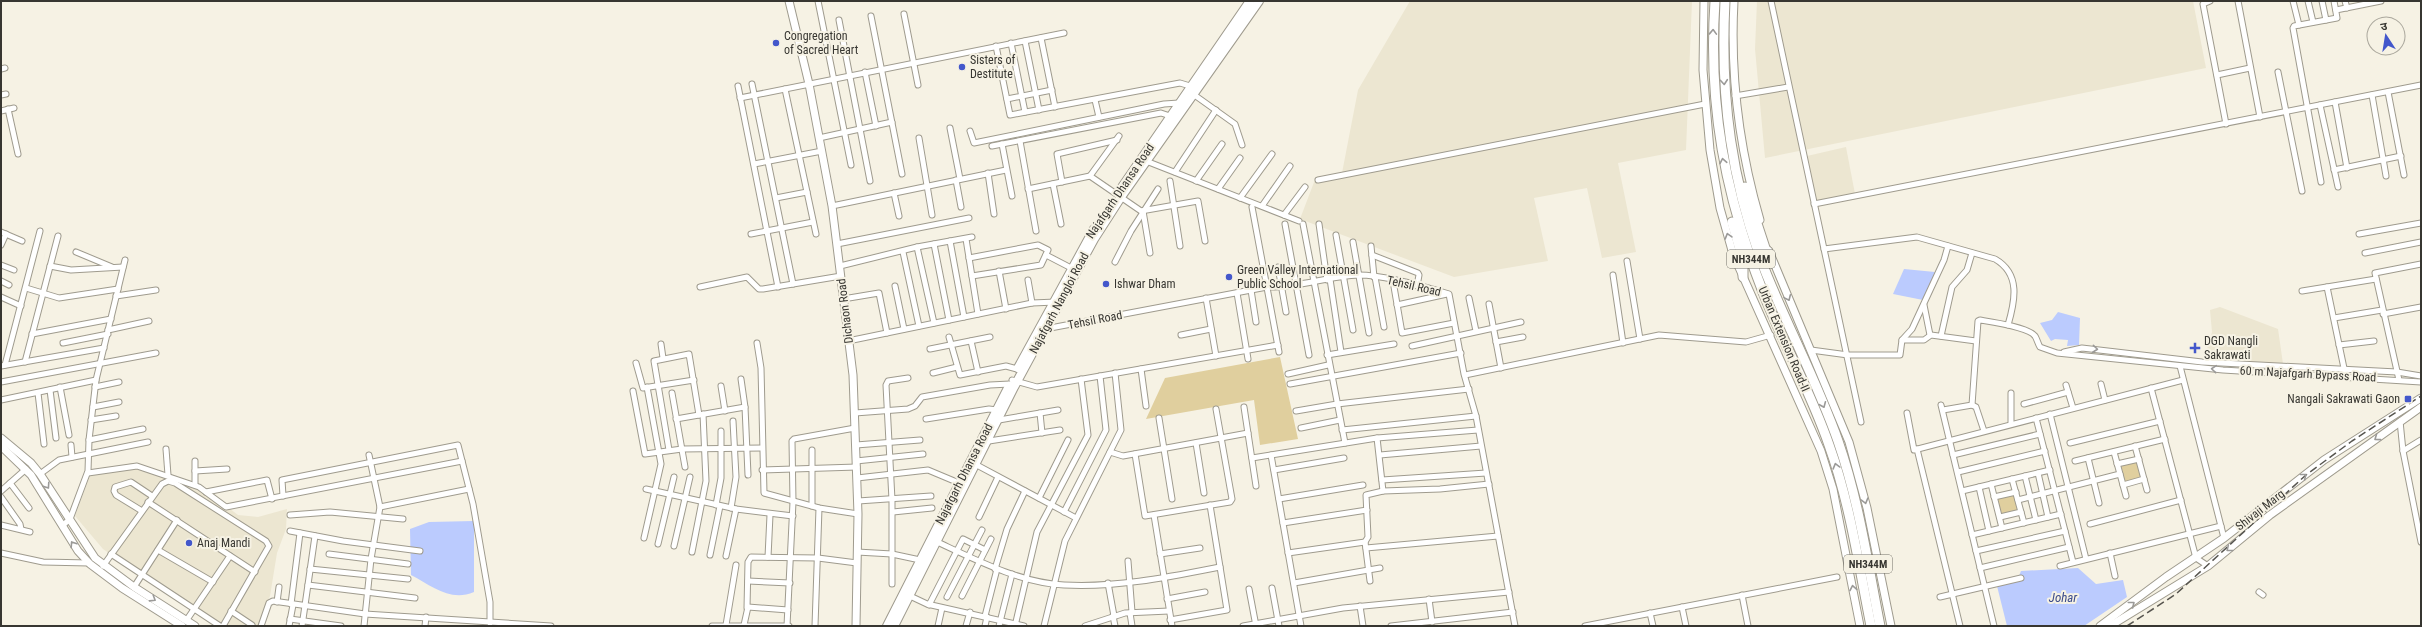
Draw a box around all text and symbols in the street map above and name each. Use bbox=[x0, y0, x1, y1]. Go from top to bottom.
north arrow bbox=[2366, 16, 2406, 56]
text: उ bbox=[2380, 20, 2389, 34]
place label: Congregation of Sacred Heart bbox=[784, 29, 859, 57]
one-way arrow bbox=[1709, 29, 1718, 35]
marker: Congregation of Sacred Heart bbox=[771, 38, 781, 48]
place label: Sisters of Destitute bbox=[970, 53, 1016, 81]
marker: Sisters of Destitute bbox=[957, 62, 967, 72]
one-way arrow bbox=[1719, 79, 1728, 85]
street label: Najafgarh Dhansa Road bbox=[1083, 141, 1157, 241]
one-way arrow bbox=[1719, 158, 1728, 165]
one-way arrow bbox=[1724, 232, 1732, 239]
street label: Najafgarh Nangloi Road bbox=[1026, 250, 1092, 356]
road number: NH344M bbox=[1727, 250, 1775, 268]
place label: Green Valley International Public School bbox=[1237, 263, 1358, 291]
marker: Green Valley International Public School bbox=[1224, 272, 1234, 282]
street label: Tehsil Road bbox=[1386, 273, 1442, 299]
place label: Ishwar Dham bbox=[1114, 277, 1176, 291]
street label: Dichaon Road bbox=[834, 278, 856, 344]
marker: Ishwar Dham bbox=[1101, 279, 1111, 289]
street label: Urban Extension Road-II bbox=[1756, 284, 1812, 394]
one-way arrow bbox=[1784, 295, 1792, 302]
street label: Tehsil Road bbox=[1067, 308, 1123, 332]
place label: DGD Nangli Sakrawati bbox=[2204, 334, 2258, 362]
marker: DGD Nangli Sakrawati bbox=[2189, 342, 2201, 354]
one-way arrow bbox=[2092, 345, 2098, 354]
street label: 60 m Najafgarh Bypass Road bbox=[2239, 363, 2377, 385]
one-way arrow bbox=[2211, 365, 2217, 374]
place label: Nangali Sakrawati Gaon bbox=[2287, 392, 2400, 406]
marker: Nangali Sakrawati Gaon bbox=[2403, 394, 2413, 404]
one-way arrow bbox=[1818, 400, 1826, 408]
street label: Najafgarh Dhansa Road bbox=[932, 421, 996, 527]
one-way arrow bbox=[2375, 433, 2382, 440]
one-way arrow bbox=[1832, 463, 1841, 470]
one-way arrow bbox=[2299, 474, 2306, 481]
one-way arrow bbox=[42, 481, 49, 488]
street label: Shivaji Marg bbox=[2233, 487, 2287, 533]
one-way arrow bbox=[1860, 497, 1869, 504]
place label: Anaj Mandi bbox=[197, 536, 250, 550]
marker: Anaj Mandi bbox=[184, 538, 194, 548]
one-way arrow bbox=[70, 541, 78, 548]
one-way arrow bbox=[2226, 545, 2233, 552]
road number: NH344M bbox=[1844, 555, 1892, 573]
one-way arrow bbox=[1849, 585, 1857, 591]
water label: Johar bbox=[2049, 590, 2078, 605]
one-way arrow bbox=[149, 594, 156, 602]
one-way arrow bbox=[2128, 601, 2135, 608]

